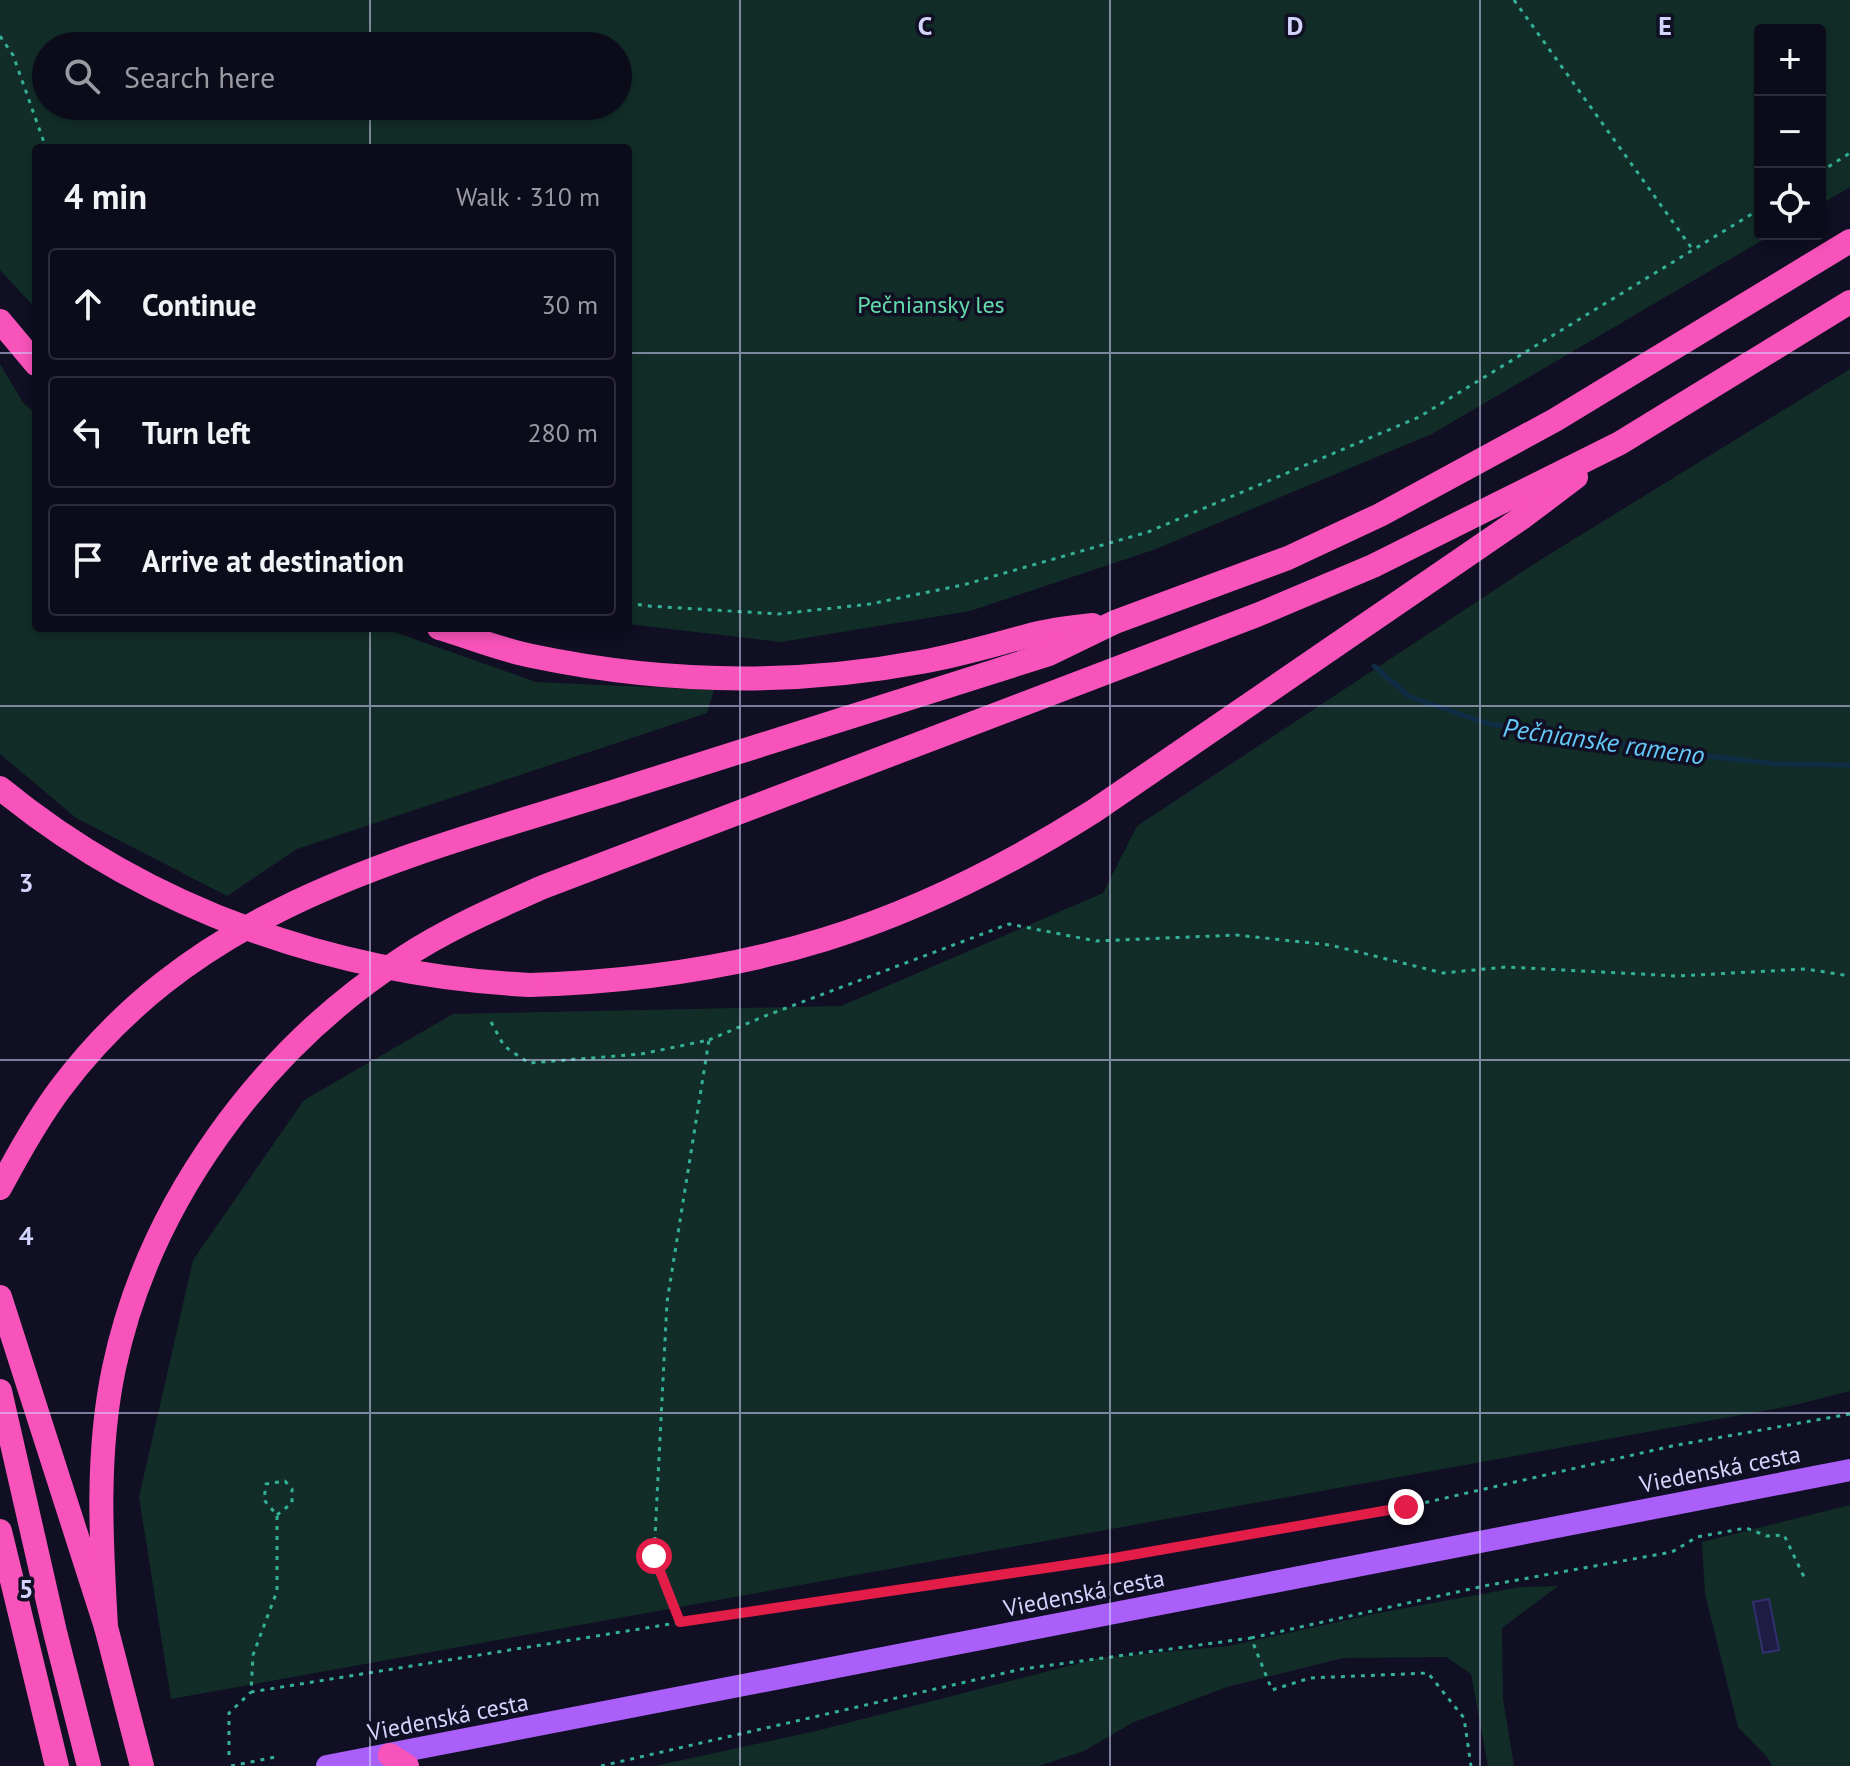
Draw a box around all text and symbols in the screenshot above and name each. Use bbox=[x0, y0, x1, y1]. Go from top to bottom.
text: C bbox=[918, 9, 932, 42]
text: D bbox=[1287, 9, 1303, 42]
text: E bbox=[1658, 9, 1672, 42]
map controls bbox=[1754, 24, 1826, 240]
button: + bbox=[1754, 24, 1826, 96]
search box bbox=[32, 32, 632, 120]
icon: search bbox=[60, 54, 104, 98]
text: Search here bbox=[124, 57, 275, 96]
button: − bbox=[1754, 96, 1826, 168]
button: locate bbox=[1754, 168, 1826, 240]
text: 4 min bbox=[64, 174, 147, 218]
text: Walk · 310 m bbox=[456, 180, 600, 213]
icon: ahead bbox=[66, 282, 110, 326]
text: Continue bbox=[142, 285, 256, 324]
text: 30 m bbox=[542, 288, 598, 321]
park label: Pečniansky les bbox=[857, 289, 1005, 320]
icon: left bbox=[66, 410, 110, 454]
text: Turn left bbox=[142, 413, 250, 452]
text: 280 m bbox=[527, 416, 598, 449]
icon: arrive bbox=[66, 538, 110, 582]
text: Arrive at destination bbox=[142, 541, 404, 580]
water label: Pečnianske rameno bbox=[1501, 711, 1707, 771]
text: 3 bbox=[19, 866, 33, 899]
text: 4 bbox=[19, 1219, 34, 1252]
street label: Viedenská cesta bbox=[1636, 1438, 1803, 1500]
route end bbox=[1388, 1489, 1424, 1525]
route start bbox=[636, 1538, 672, 1574]
street label: Viedenská cesta bbox=[1000, 1562, 1167, 1624]
text: 5 bbox=[19, 1572, 33, 1605]
street label: Viedenská cesta bbox=[364, 1686, 531, 1748]

